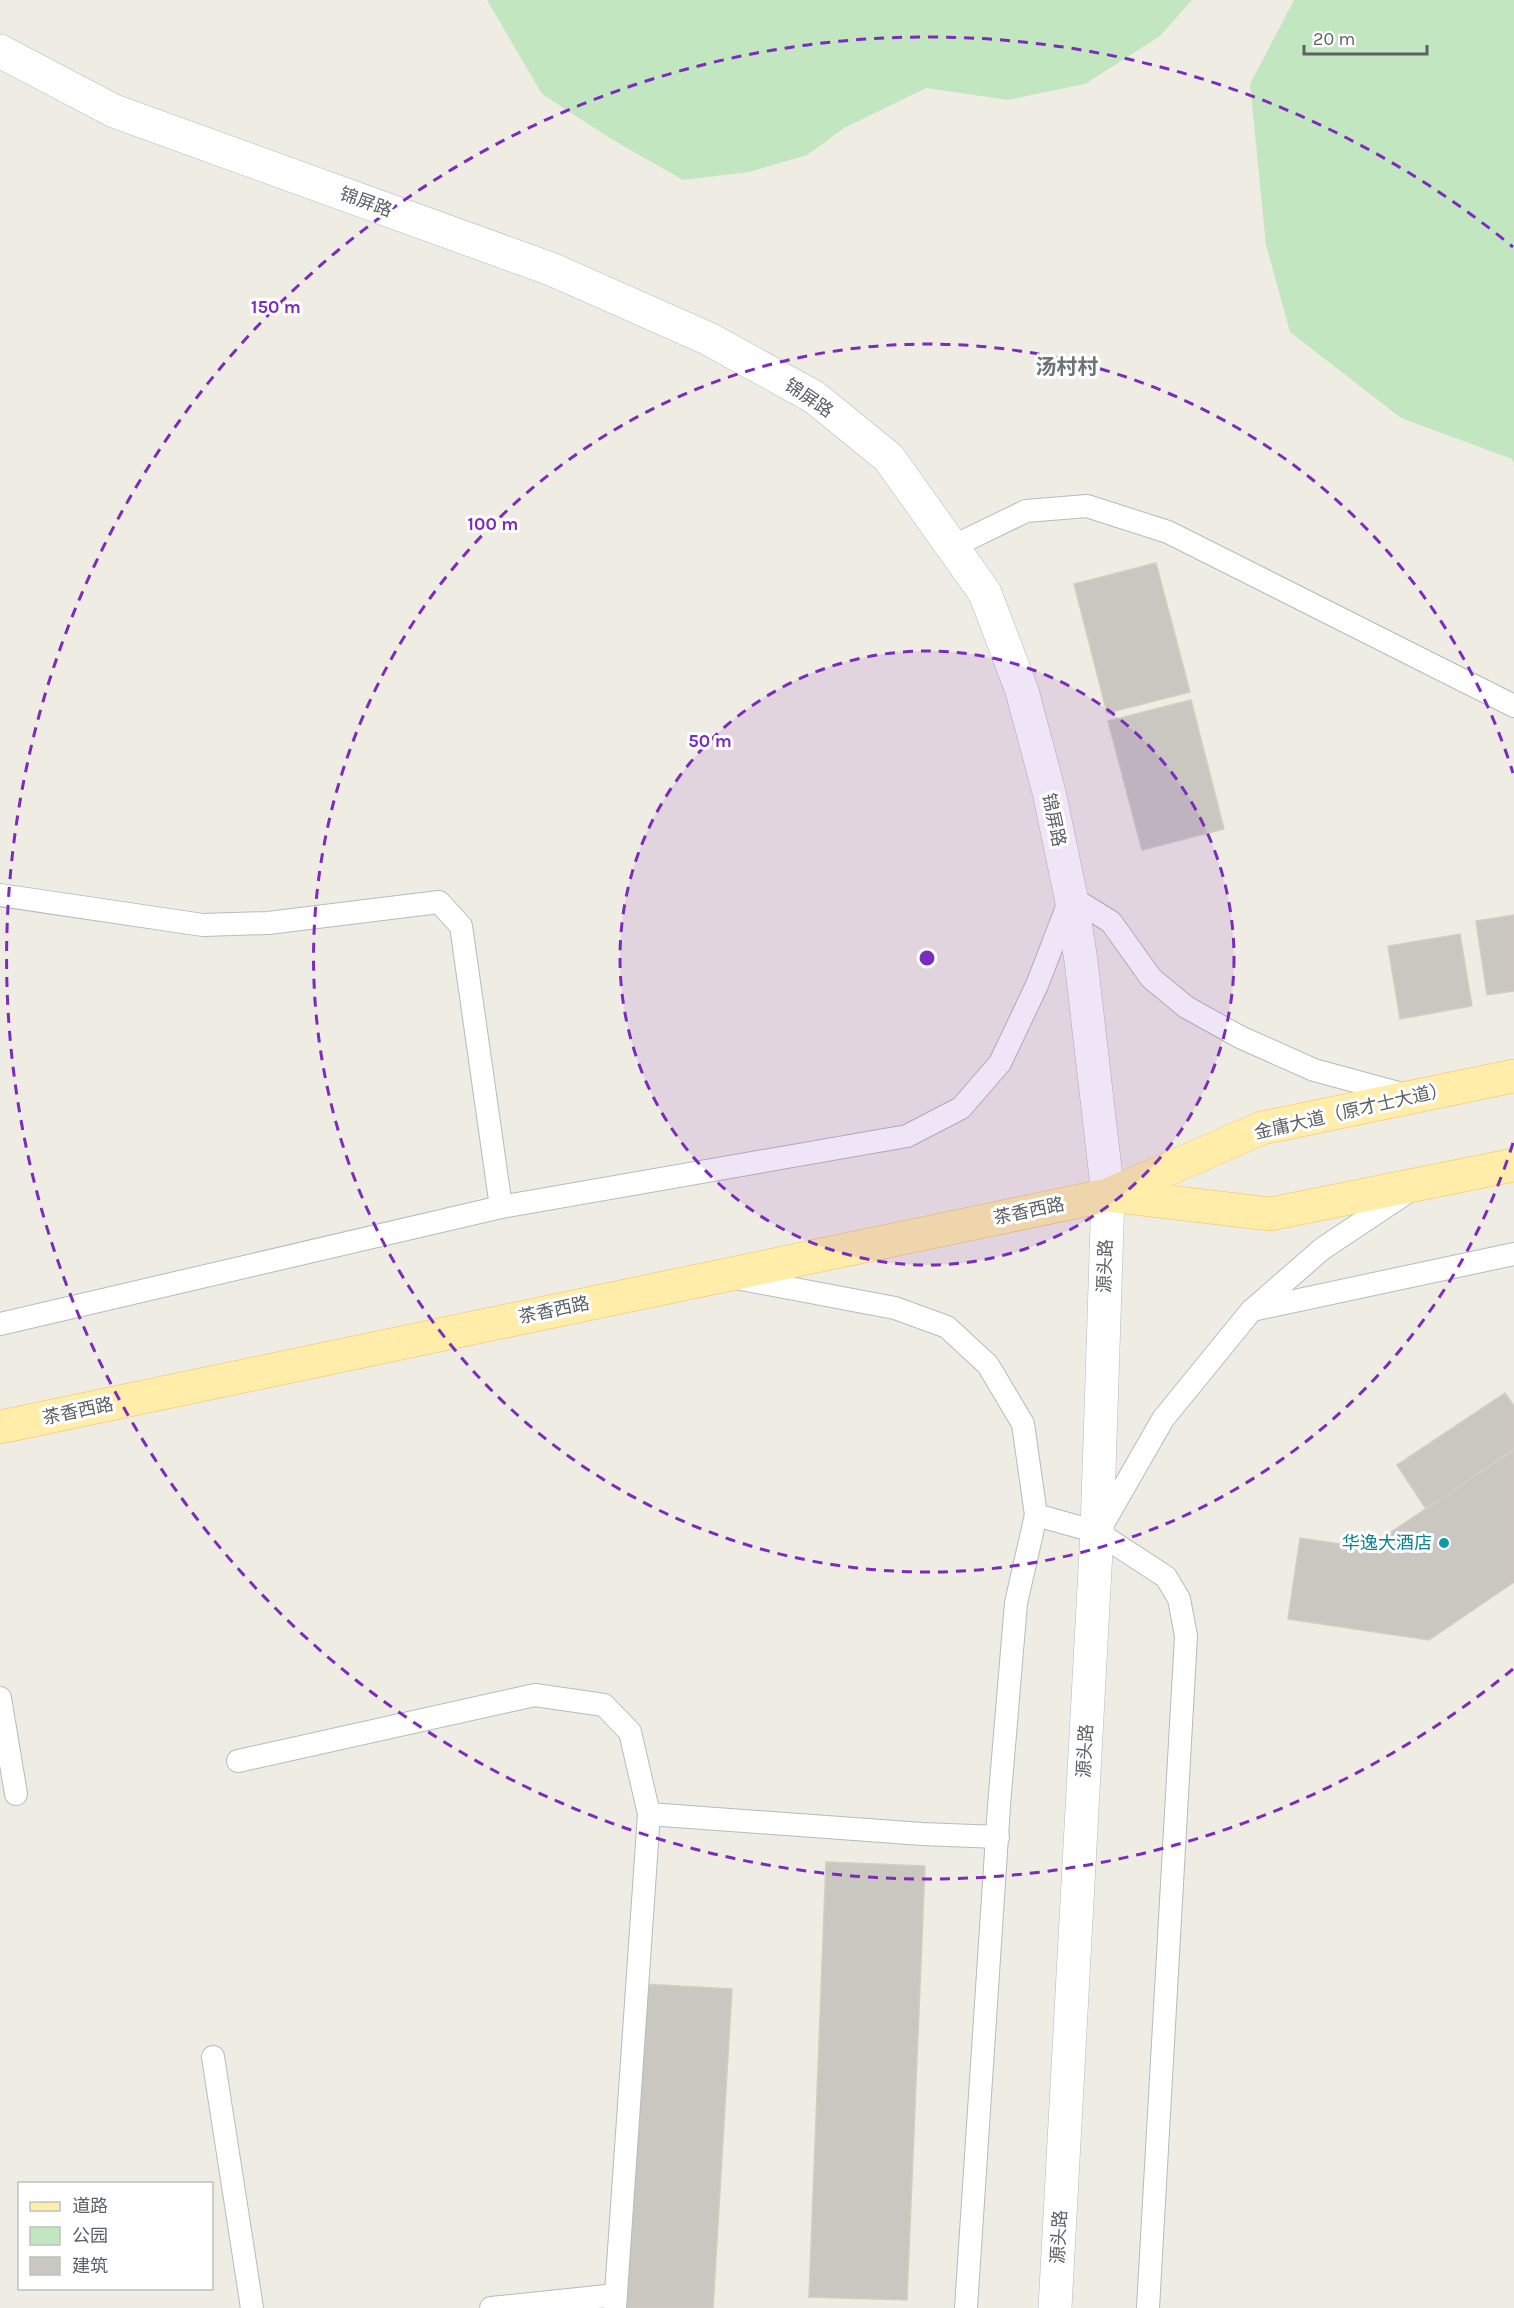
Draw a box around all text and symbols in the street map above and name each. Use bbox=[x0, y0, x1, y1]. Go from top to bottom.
scale bar bbox=[1304, 18, 1427, 56]
text: 20 m bbox=[1313, 28, 1355, 50]
street label: 锦屏路 bbox=[337, 182, 395, 222]
text: 150 m bbox=[251, 296, 301, 318]
district label: 汤村村 bbox=[1036, 355, 1099, 379]
street label: 锦屏路 bbox=[780, 374, 838, 422]
text: 100 m bbox=[468, 513, 518, 535]
text: 50 m bbox=[688, 730, 732, 752]
street label: 锦屏路 bbox=[1038, 791, 1070, 849]
centre of rings bbox=[917, 948, 937, 968]
street label: 金庸大道（原才士大道） bbox=[1252, 1078, 1450, 1144]
street label: 茶香西路 bbox=[991, 1193, 1067, 1229]
street label: 源头路 bbox=[1093, 1239, 1117, 1293]
street label: 茶香西路 bbox=[516, 1292, 592, 1328]
street label: 茶香西路 bbox=[40, 1393, 116, 1429]
place label: 华逸大酒店 bbox=[1342, 1532, 1432, 1554]
marker: 华逸大酒店 bbox=[1437, 1536, 1451, 1550]
street label: 源头路 bbox=[1073, 1723, 1097, 1779]
legend bbox=[18, 2182, 213, 2290]
text: 道路 bbox=[72, 2195, 108, 2217]
street label: 源头路 bbox=[1047, 2209, 1071, 2265]
text: 公园 bbox=[72, 2225, 108, 2247]
text: 建筑 bbox=[72, 2255, 108, 2277]

